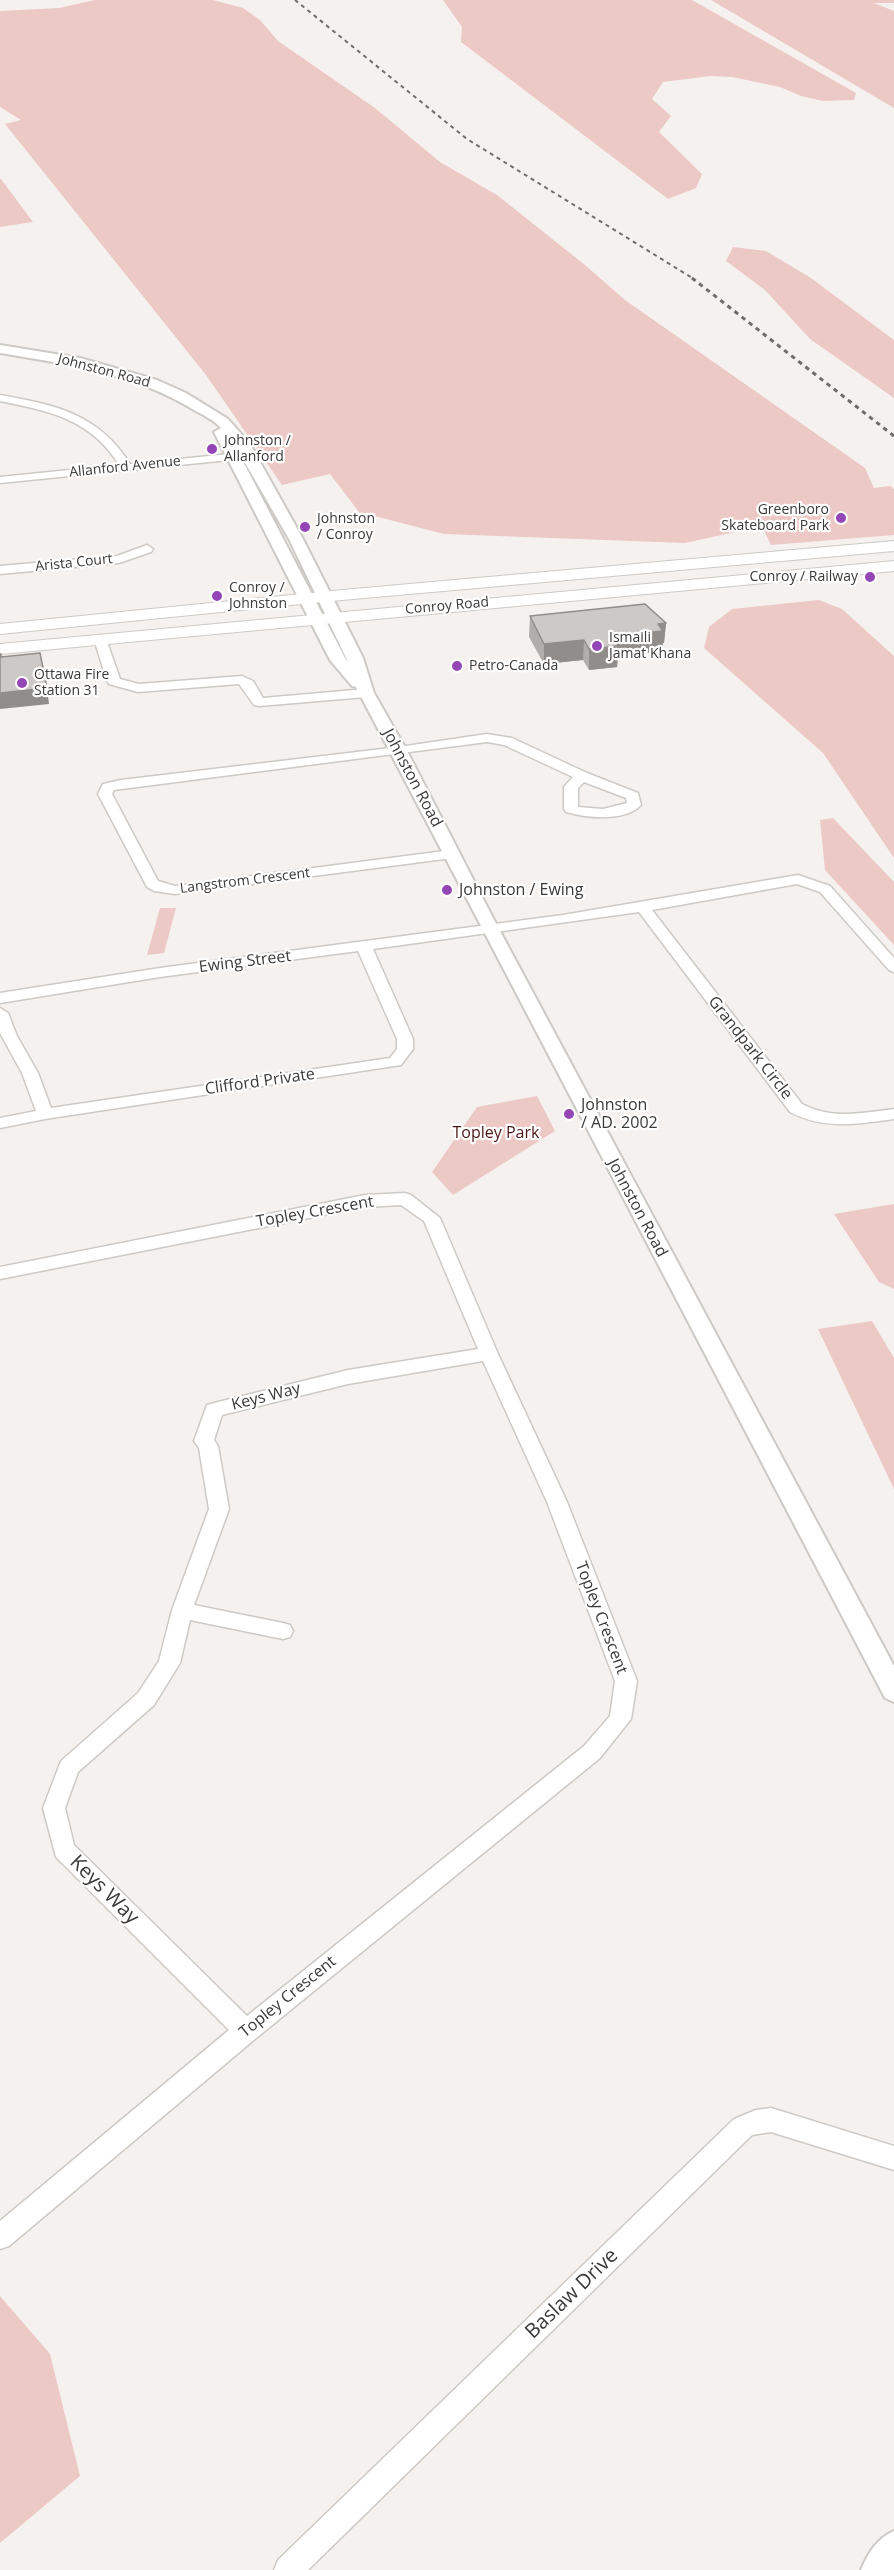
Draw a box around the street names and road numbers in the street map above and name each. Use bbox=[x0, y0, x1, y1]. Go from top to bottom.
street label: Johnston Road bbox=[56, 351, 152, 391]
street label: Allanford Avenue bbox=[68, 453, 182, 481]
street label: Arista Court bbox=[34, 551, 114, 575]
street label: Conroy Road bbox=[404, 594, 490, 618]
street label: Johnston Road bbox=[378, 726, 446, 830]
street label: Langstrom Crescent bbox=[179, 865, 311, 897]
street label: Ewing Street bbox=[198, 947, 292, 977]
street label: Grandpark Circle bbox=[704, 993, 796, 1103]
street label: Clifford Private bbox=[204, 1065, 316, 1099]
street label: Johnston Road bbox=[603, 1156, 671, 1260]
street label: Topley Crescent bbox=[255, 1192, 375, 1232]
street label: Keys Way bbox=[230, 1379, 302, 1415]
street label: Topley Crescent bbox=[571, 1559, 631, 1677]
street label: Keys Way bbox=[64, 1850, 144, 1930]
street label: Topley Crescent bbox=[236, 1952, 340, 2042]
street label: Baslaw Drive bbox=[521, 2244, 623, 2344]

